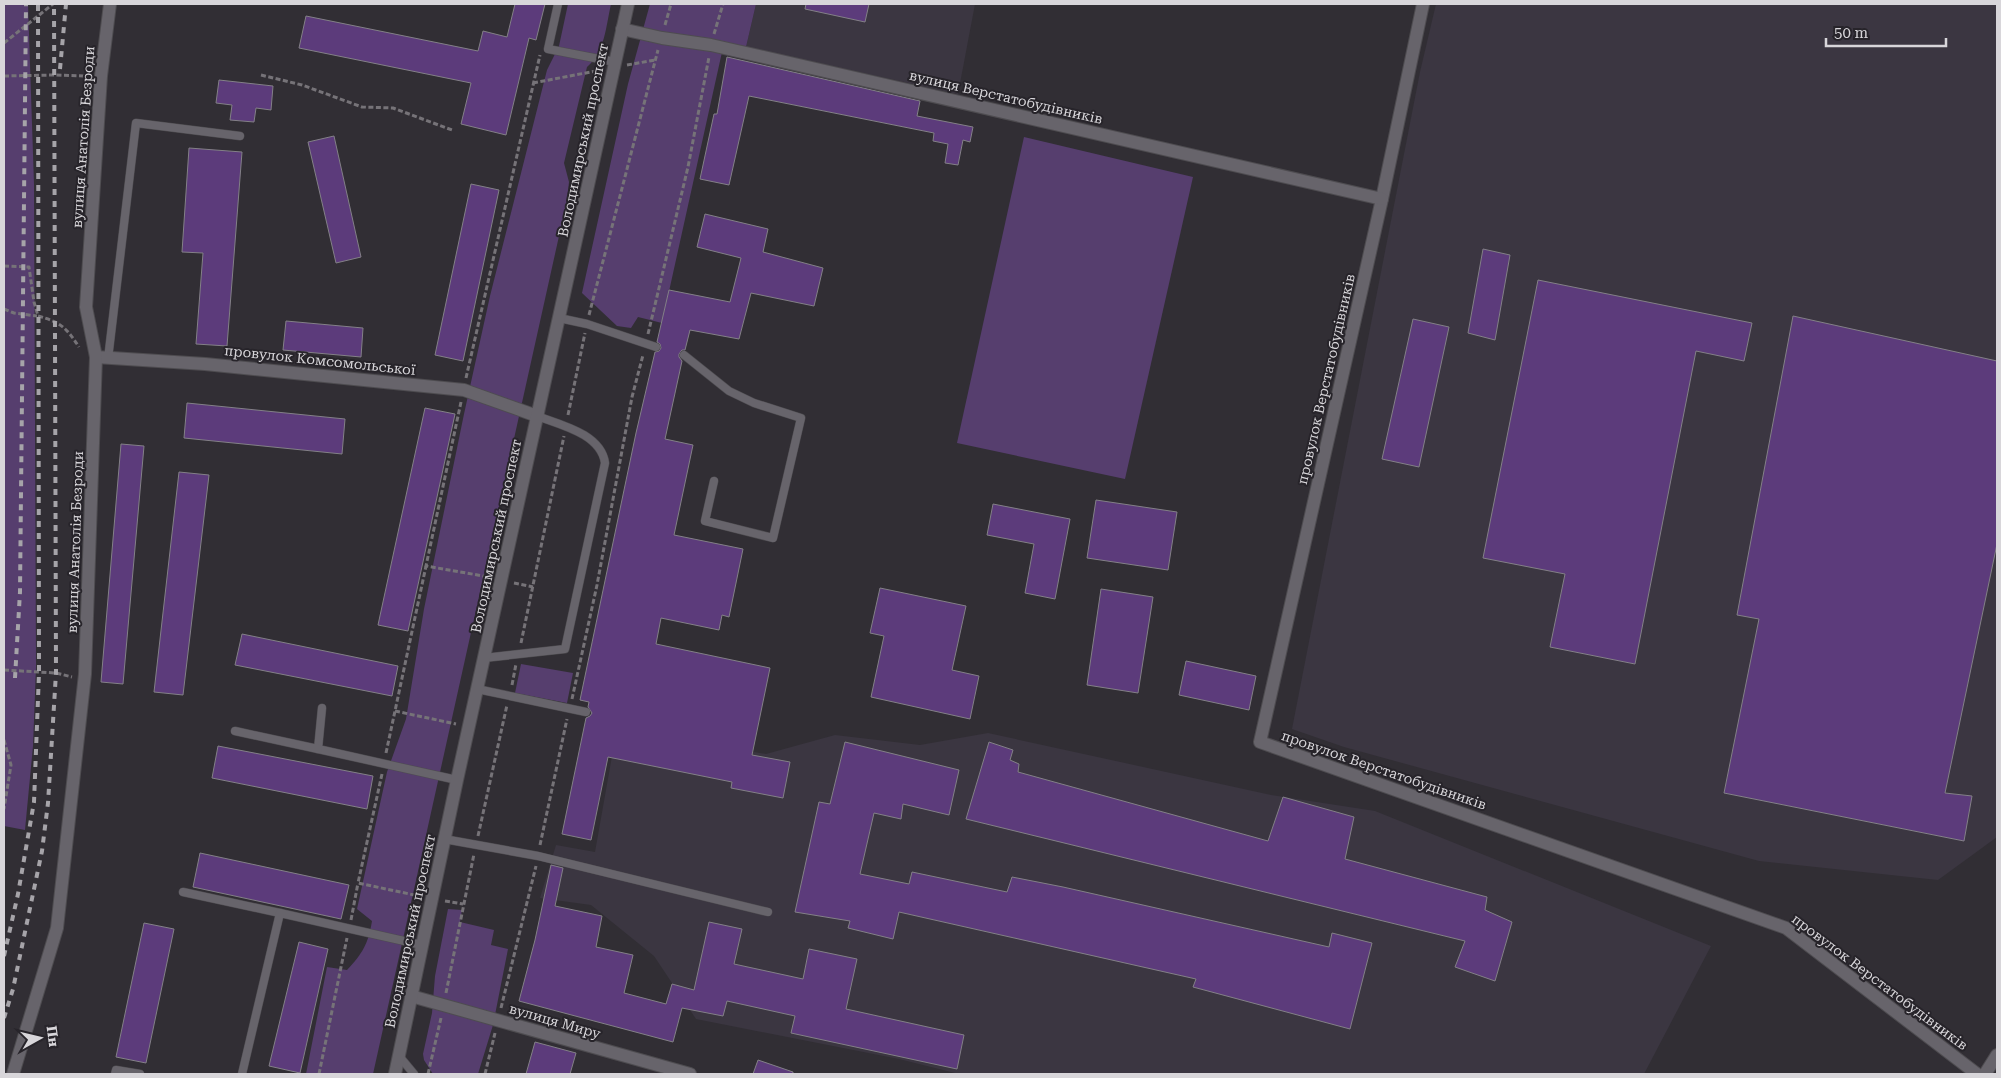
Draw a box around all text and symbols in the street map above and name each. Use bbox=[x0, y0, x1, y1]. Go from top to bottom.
scale bar bbox=[1826, 15, 1946, 47]
text: 50 m bbox=[1834, 24, 1869, 42]
street label: Володимирський проспект bbox=[555, 42, 611, 238]
street label: вулиця Анатолія Безроди bbox=[69, 46, 97, 228]
street label: вулиця Верстатобудівників bbox=[908, 67, 1104, 127]
street label: провулок Верстатобудівників bbox=[1294, 272, 1358, 486]
street label: провулок Комсомольської bbox=[224, 342, 417, 378]
street label: Володимирський проспект bbox=[468, 438, 524, 634]
street label: вулиця Анатолія Безроди bbox=[64, 451, 86, 633]
street label: провулок Верстатобудівників bbox=[1279, 727, 1489, 813]
street label: Володимирський проспект bbox=[382, 833, 438, 1029]
street label: провулок Верстатобудівників bbox=[1789, 911, 1971, 1053]
street label: вулиця Миру bbox=[507, 1000, 603, 1042]
north arrow bbox=[15, 1013, 65, 1063]
text: Пн bbox=[43, 1025, 62, 1048]

